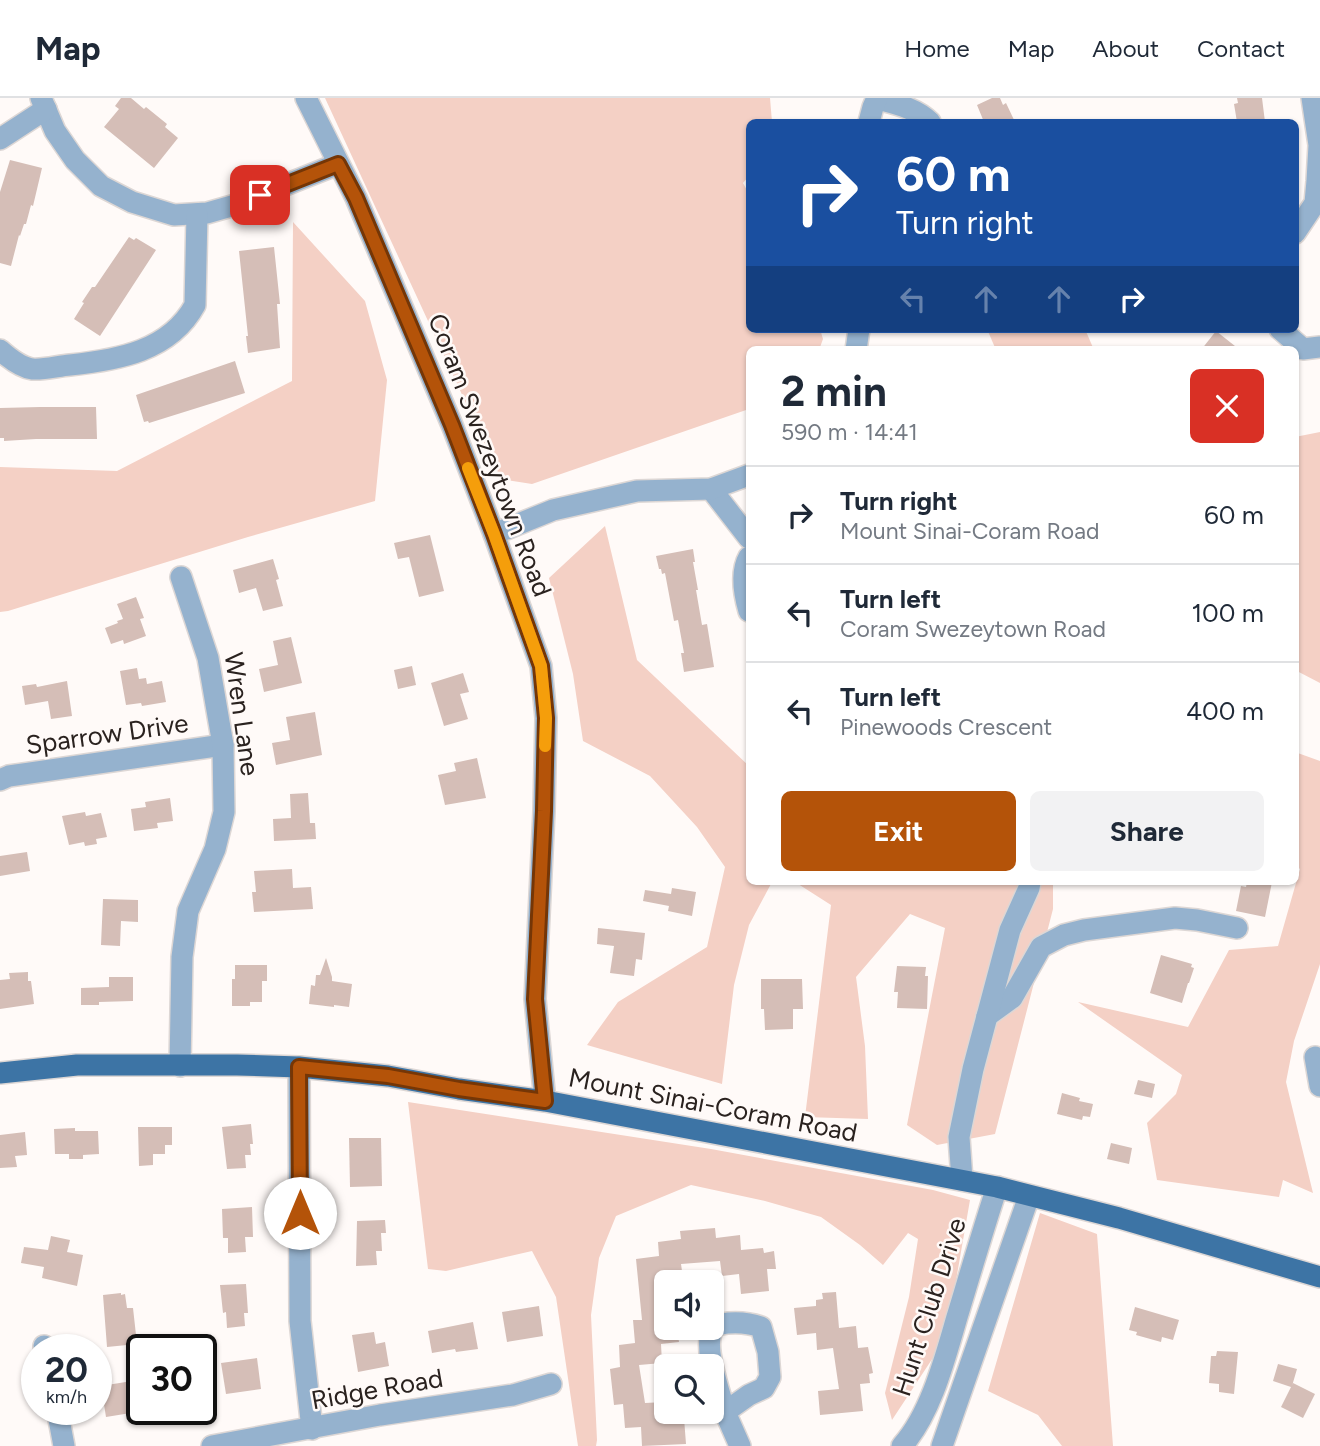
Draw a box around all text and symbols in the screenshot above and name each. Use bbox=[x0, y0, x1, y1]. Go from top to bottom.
text: Map bbox=[35, 29, 101, 68]
text: Home bbox=[904, 34, 970, 63]
text: Map bbox=[1008, 34, 1054, 63]
text: About bbox=[1092, 34, 1159, 63]
text: Contact bbox=[1197, 34, 1285, 63]
text: 60 m bbox=[896, 144, 1011, 203]
icon: right bbox=[781, 147, 872, 238]
pin bbox=[230, 165, 290, 225]
icon: arrive bbox=[241, 176, 279, 214]
text: Turn right bbox=[896, 204, 1034, 242]
icon: left bbox=[894, 280, 932, 318]
icon: ahead bbox=[967, 280, 1005, 318]
icon: ahead bbox=[1040, 280, 1078, 318]
icon: right bbox=[1113, 280, 1151, 318]
street label: Coram Swezeytown Road bbox=[421, 309, 559, 601]
text: 2 min bbox=[781, 366, 887, 417]
button: close bbox=[1190, 369, 1264, 443]
text: 590 m · 14:41 bbox=[781, 418, 918, 446]
text: Turn right bbox=[840, 485, 957, 517]
icon: right bbox=[781, 496, 819, 534]
text: 60 m bbox=[1204, 499, 1264, 531]
text: Mount Sinai-Coram Road bbox=[840, 517, 1099, 545]
text: Turn left bbox=[840, 583, 941, 615]
icon: left bbox=[781, 594, 819, 632]
text: 100 m bbox=[1191, 597, 1264, 629]
text: Coram Swezeytown Road bbox=[840, 615, 1106, 643]
street label: Wren Lane bbox=[218, 650, 266, 778]
text: Turn left bbox=[840, 681, 941, 713]
icon: left bbox=[781, 692, 819, 730]
text: 400 m bbox=[1186, 695, 1264, 727]
street label: Sparrow Drive bbox=[24, 707, 190, 761]
text: Pinewoods Crescent bbox=[840, 713, 1052, 741]
button: Exit bbox=[781, 791, 1016, 871]
button: Share bbox=[1030, 791, 1264, 871]
street label: Mount Sinai-Coram Road bbox=[566, 1061, 860, 1149]
position arrow bbox=[263, 1176, 337, 1250]
street label: Hunt Club Drive bbox=[885, 1214, 973, 1400]
map controls bbox=[654, 1270, 724, 1424]
button: sound bbox=[654, 1270, 724, 1340]
speed limit sign: 30 bbox=[126, 1334, 217, 1425]
text: 20 bbox=[45, 1349, 88, 1391]
button: search bbox=[654, 1354, 724, 1424]
street label: Ridge Road bbox=[309, 1362, 445, 1416]
text: km/h bbox=[46, 1386, 87, 1408]

